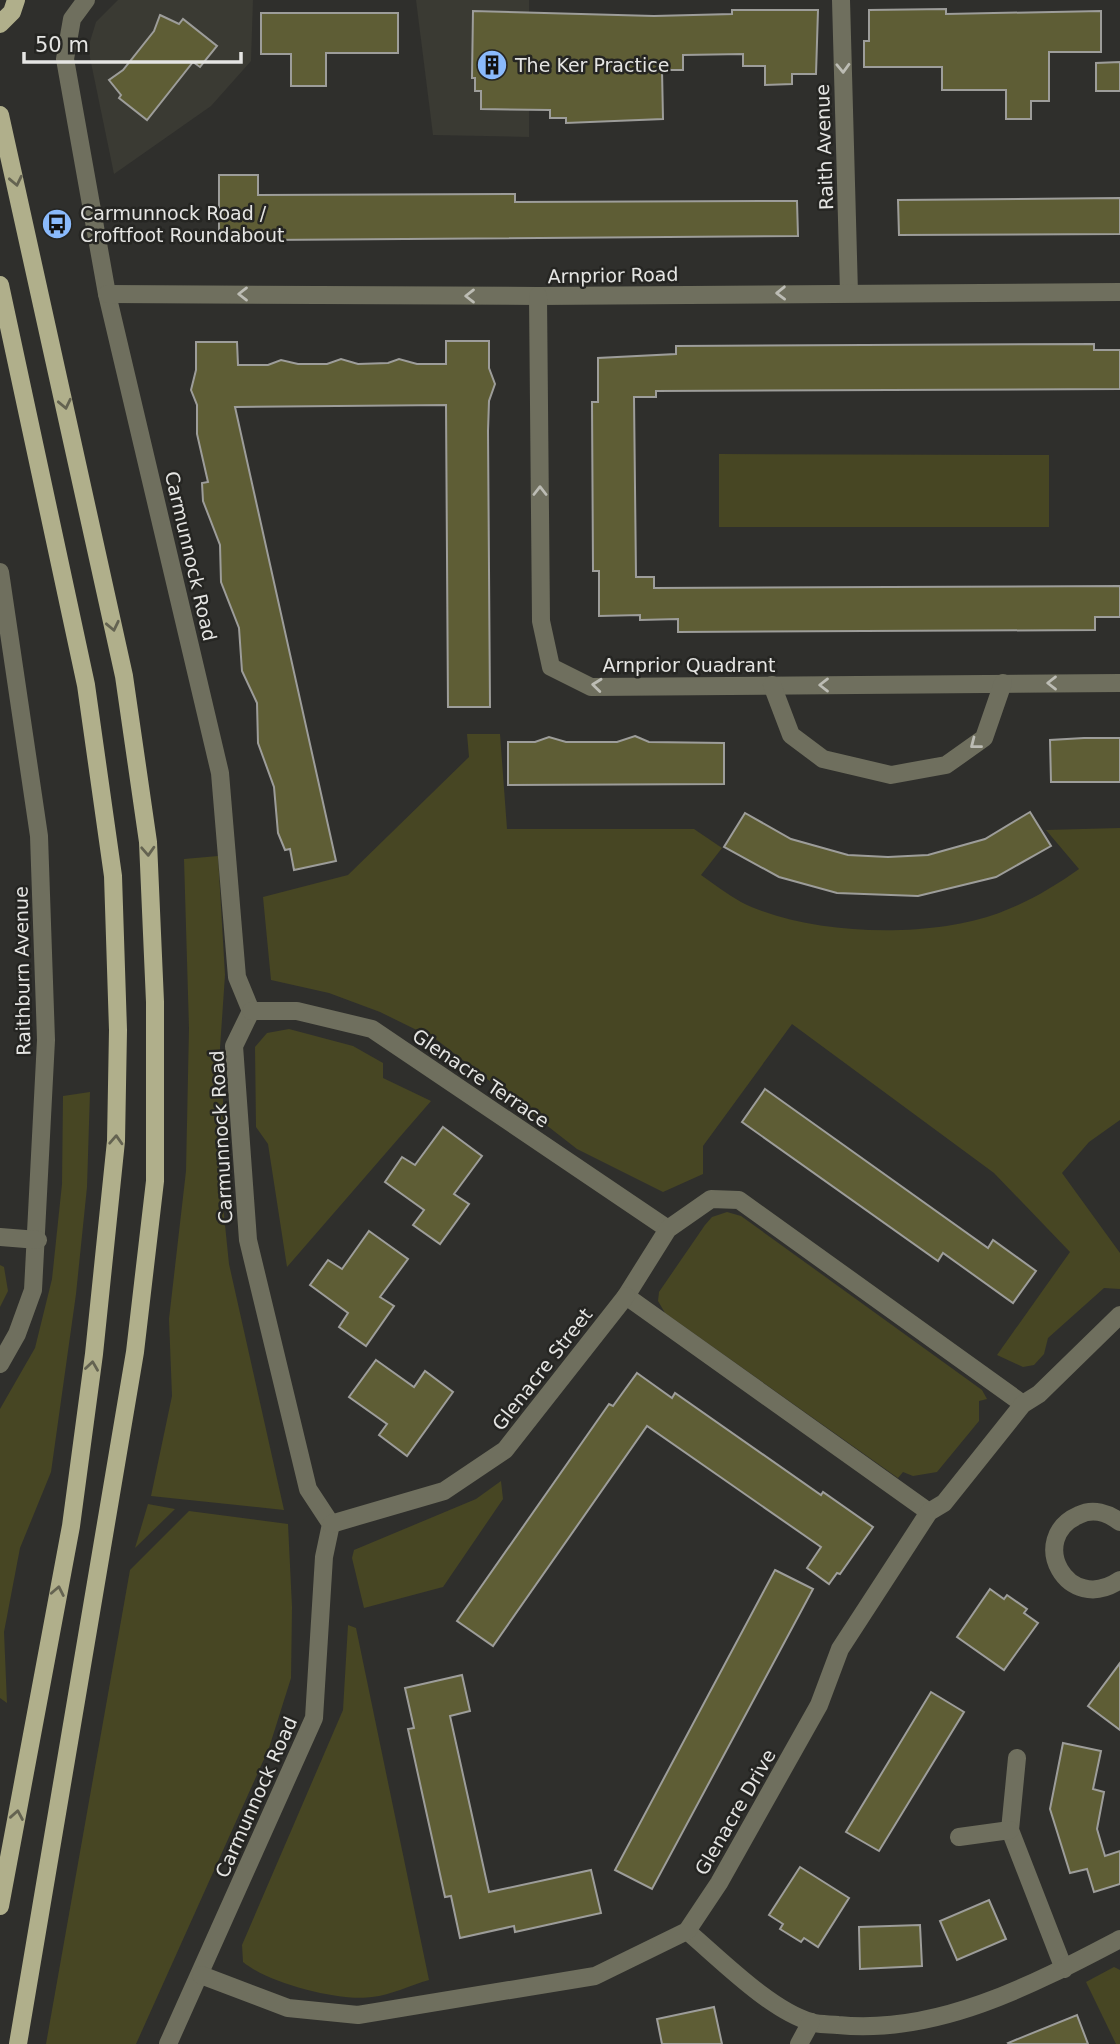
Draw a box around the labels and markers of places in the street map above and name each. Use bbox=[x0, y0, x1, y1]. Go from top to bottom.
building icon: The Ker Practice bbox=[475, 48, 509, 82]
place label: The Ker Practice bbox=[514, 54, 669, 76]
place label: Carmunnock Road / Croftfoot Roundabout bbox=[80, 202, 284, 246]
bus stop icon: Carmunnock Road / Croftfoot Roundabout bbox=[40, 207, 74, 241]

